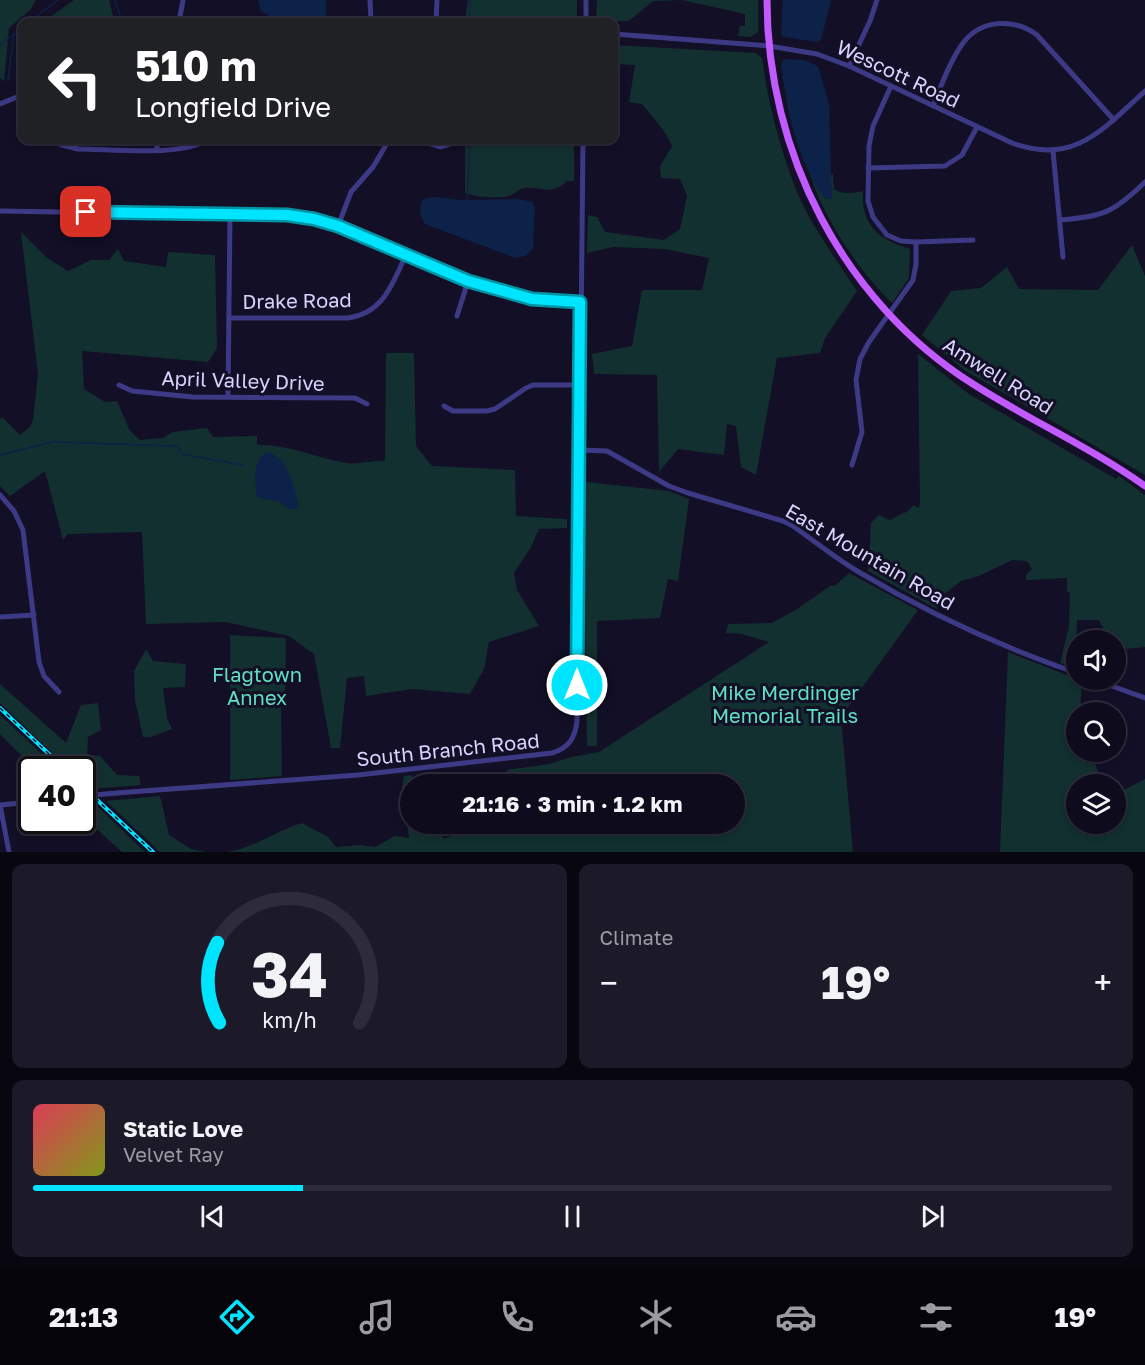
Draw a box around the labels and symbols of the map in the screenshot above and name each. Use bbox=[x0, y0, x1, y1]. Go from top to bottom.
street label: Wescott Road bbox=[833, 34, 964, 112]
pin bbox=[60, 186, 111, 237]
street label: Drake Road bbox=[242, 287, 352, 313]
street label: Amwell Road bbox=[939, 332, 1058, 419]
street label: April Valley Drive bbox=[161, 365, 325, 395]
street label: East Mountain Road bbox=[782, 498, 959, 614]
position arrow bbox=[545, 653, 609, 717]
park label: Flagtown Annex bbox=[212, 662, 302, 709]
park label: Mike Merdinger Memorial Trails bbox=[711, 680, 859, 727]
street label: South Branch Road bbox=[355, 727, 541, 771]
speed limit sign: 40 bbox=[18, 756, 96, 834]

